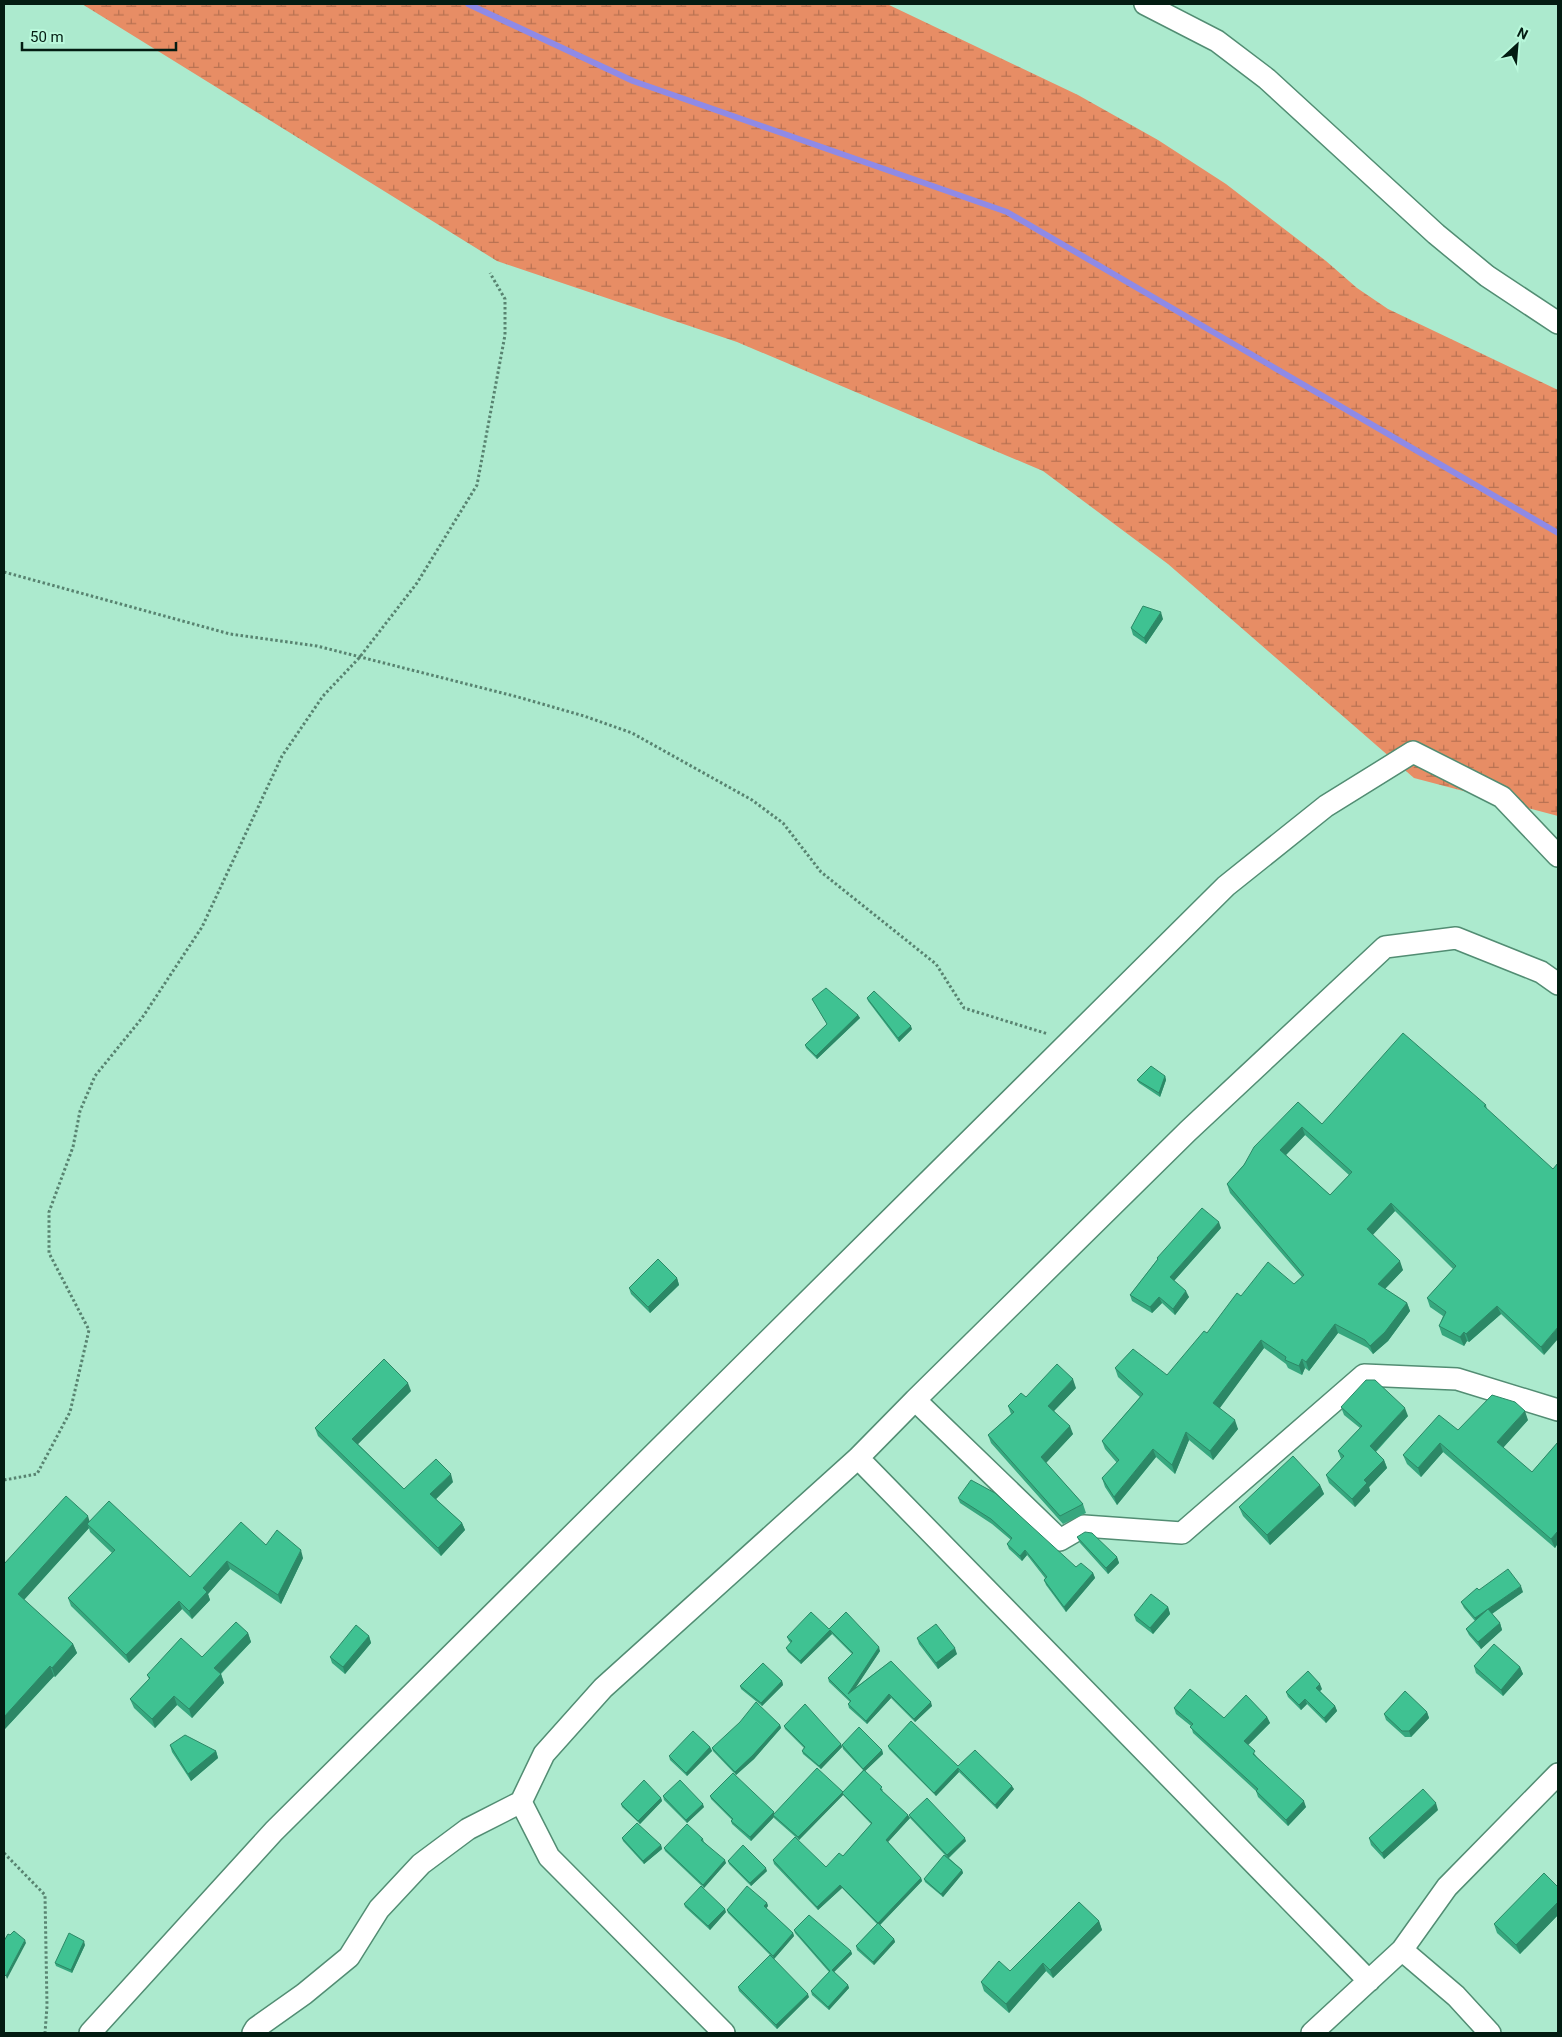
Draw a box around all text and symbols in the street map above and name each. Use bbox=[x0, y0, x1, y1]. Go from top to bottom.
scale bar bbox=[22, 20, 176, 52]
north arrow bbox=[1492, 20, 1542, 70]
text: N bbox=[1515, 24, 1531, 43]
text: 50 m bbox=[30, 28, 64, 46]

